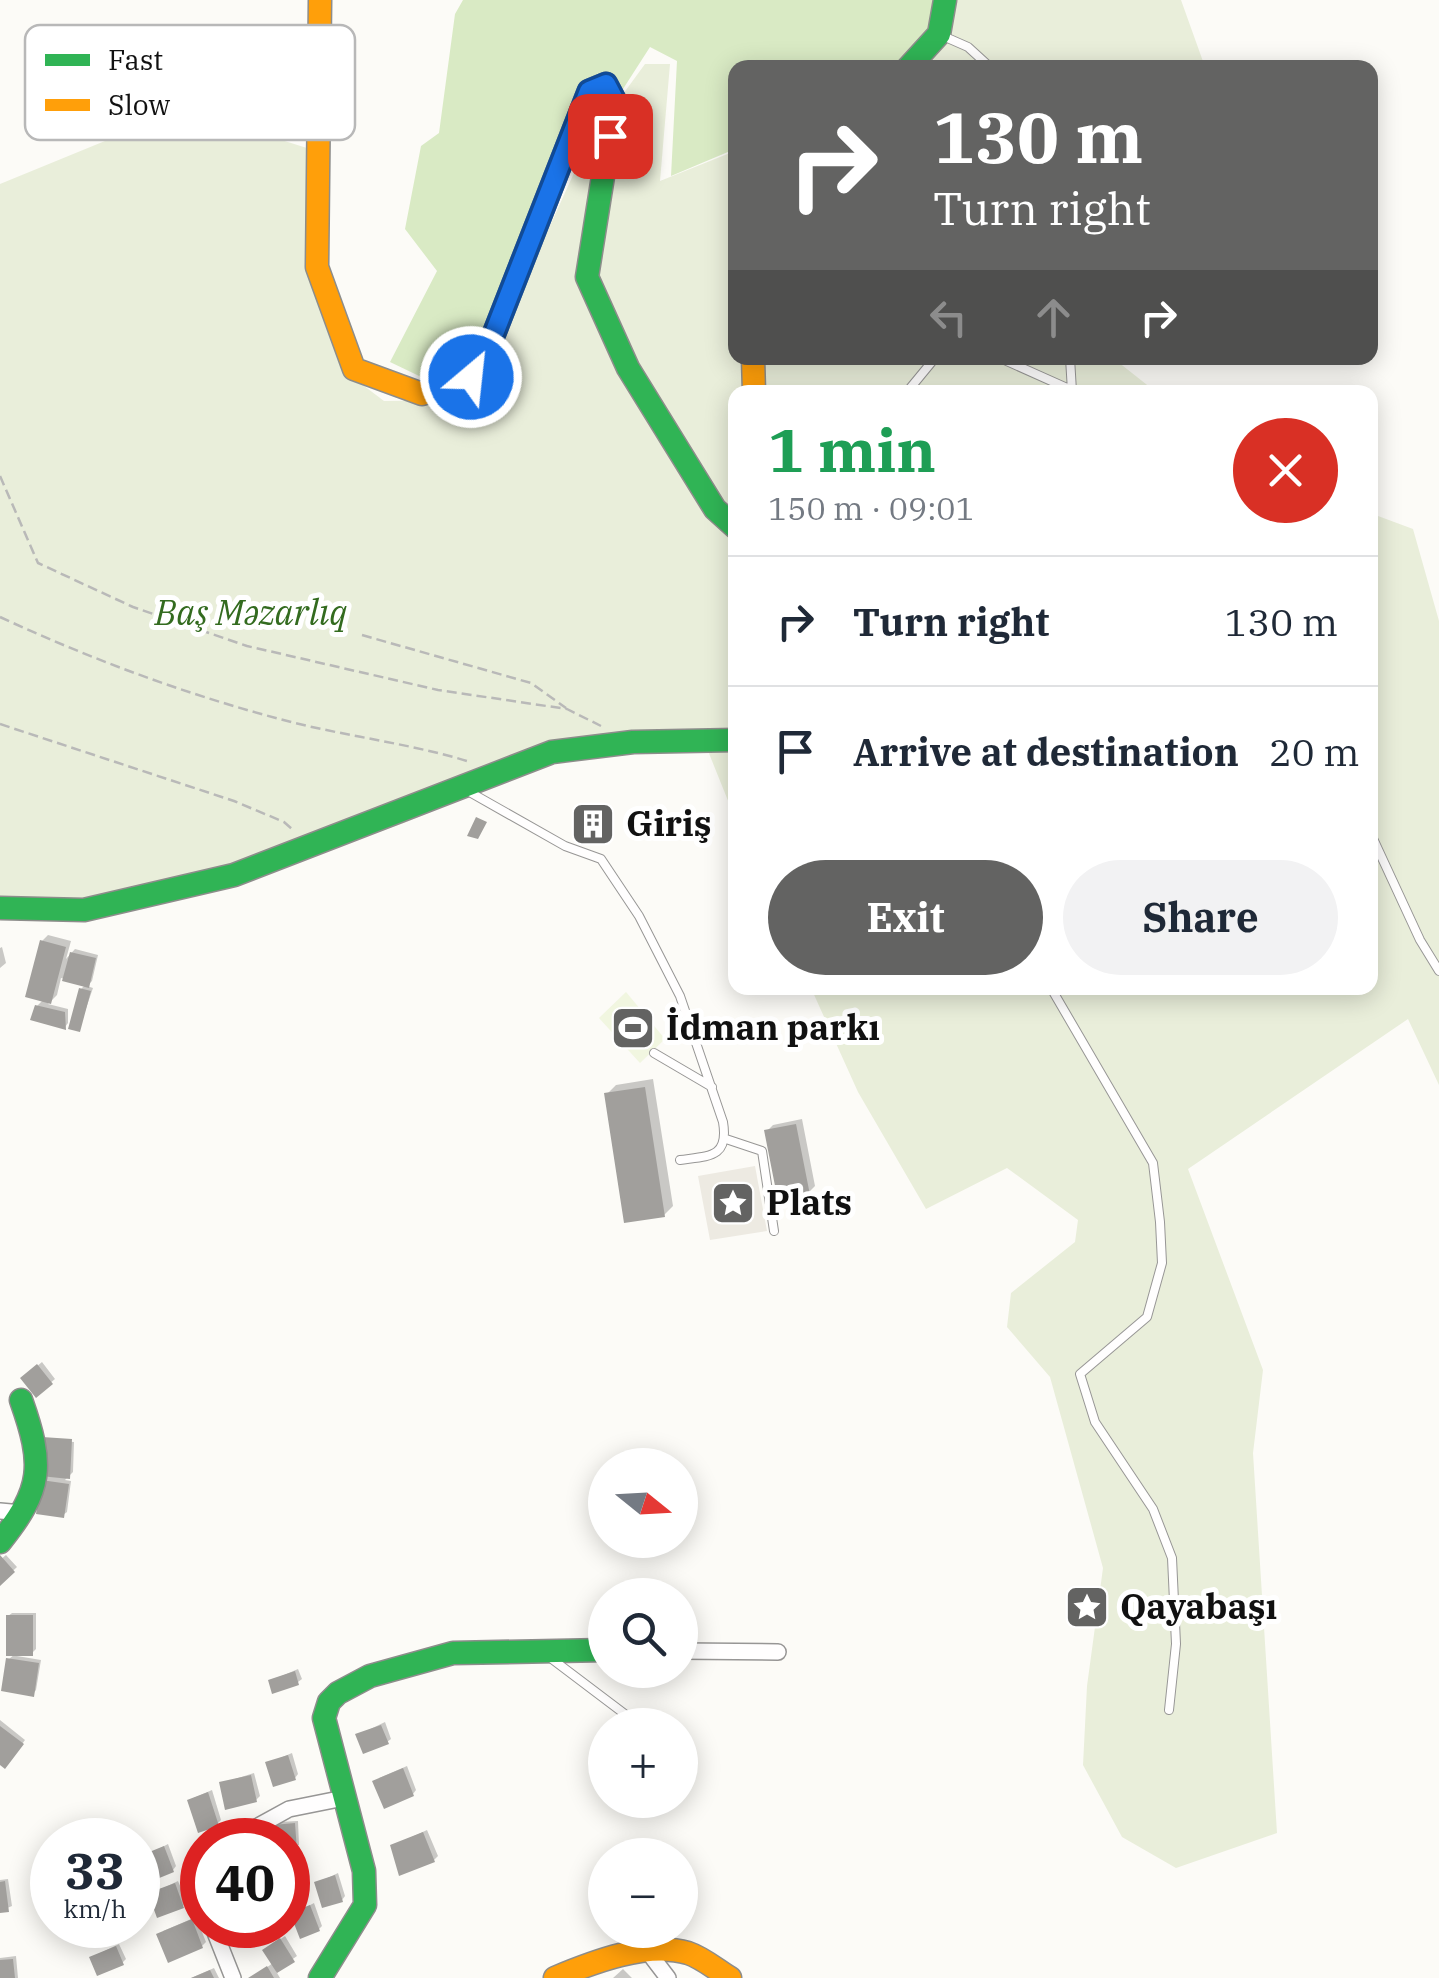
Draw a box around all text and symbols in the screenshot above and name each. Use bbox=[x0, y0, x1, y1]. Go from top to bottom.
legend bbox=[25, 25, 355, 140]
text: Fast bbox=[108, 41, 163, 78]
text: Slow bbox=[108, 86, 170, 123]
text: 130 m bbox=[933, 91, 1143, 182]
pin bbox=[568, 94, 653, 179]
icon: right bbox=[768, 100, 898, 230]
icon: arrive bbox=[583, 109, 638, 164]
text: Turn right bbox=[933, 179, 1151, 237]
icon: left bbox=[921, 290, 976, 345]
icon: ahead bbox=[1026, 290, 1081, 345]
icon: right bbox=[1131, 290, 1186, 345]
position arrow bbox=[419, 325, 523, 429]
text: 1 min bbox=[768, 410, 936, 489]
button: close bbox=[1233, 418, 1338, 523]
text: 150 m · 09:01 bbox=[768, 487, 975, 529]
park label: Baş Məzarlıq bbox=[154, 589, 347, 635]
icon: right bbox=[768, 594, 823, 649]
text: Turn right bbox=[853, 597, 1049, 646]
text: 130 m bbox=[1225, 597, 1338, 646]
icon: arrive bbox=[768, 724, 823, 779]
text: Arrive at destination bbox=[853, 727, 1239, 776]
text: 20 m bbox=[1269, 727, 1360, 776]
place label: Giriş bbox=[626, 800, 712, 846]
building icon: Giriş bbox=[570, 801, 616, 847]
button: Exit bbox=[768, 860, 1043, 975]
button: Share bbox=[1063, 860, 1338, 975]
place label: İdman parkı bbox=[666, 1004, 880, 1050]
sports icon: İdman parkı bbox=[610, 1005, 656, 1051]
place label: Plats bbox=[766, 1179, 852, 1225]
place icon: Plats bbox=[710, 1180, 756, 1226]
north arrow bbox=[588, 1448, 698, 1558]
map controls bbox=[588, 1448, 698, 1948]
button: search bbox=[588, 1578, 698, 1688]
place label: Qayabaşı bbox=[1120, 1583, 1277, 1629]
place icon: Qayabaşı bbox=[1064, 1584, 1110, 1630]
button: + bbox=[588, 1708, 698, 1818]
speed limit sign: 40 bbox=[180, 1818, 310, 1948]
text: 33 bbox=[65, 1838, 125, 1903]
button: − bbox=[588, 1838, 698, 1948]
text: km/h bbox=[63, 1892, 127, 1925]

